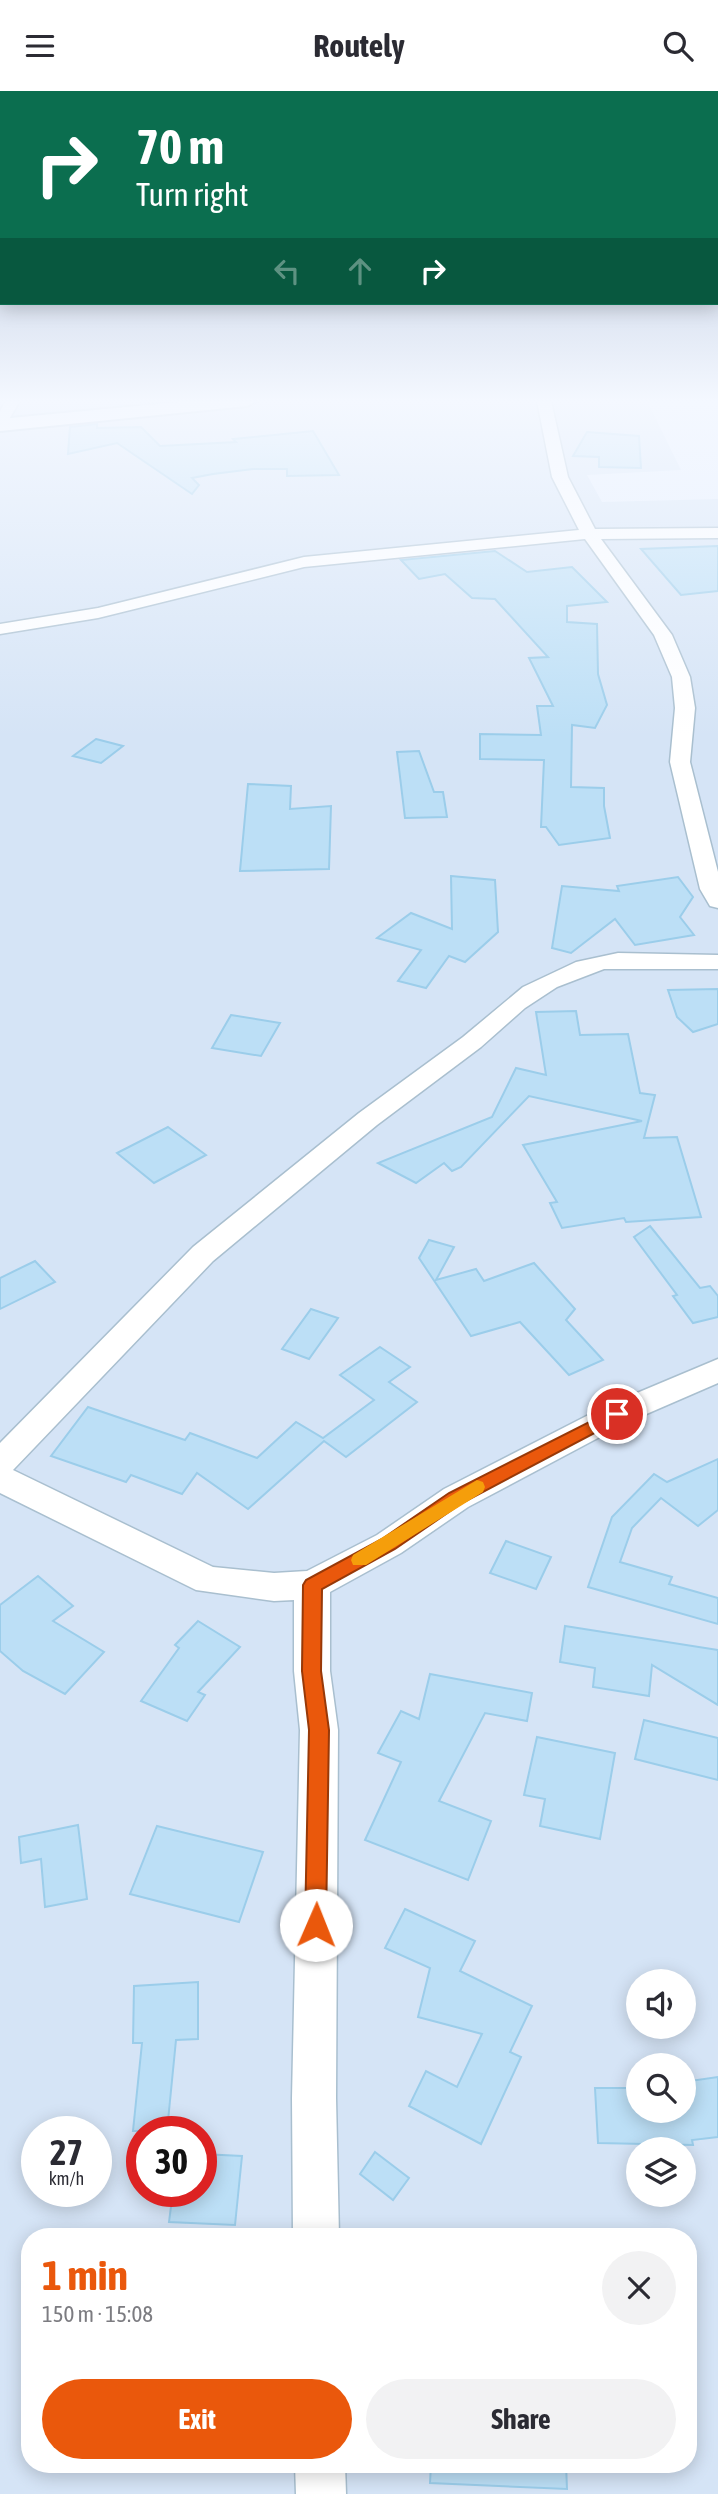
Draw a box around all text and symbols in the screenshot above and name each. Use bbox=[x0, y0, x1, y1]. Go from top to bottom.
icon: menu bbox=[21, 27, 59, 65]
text: Routely bbox=[313, 27, 405, 64]
icon: search bbox=[659, 27, 697, 65]
text: 70 m bbox=[136, 118, 224, 174]
icon: right bbox=[21, 119, 112, 210]
text: Turn right bbox=[136, 176, 249, 213]
icon: left bbox=[268, 252, 306, 290]
icon: ahead bbox=[341, 252, 379, 290]
icon: right bbox=[414, 252, 452, 290]
pin bbox=[587, 1384, 647, 1444]
icon: arrive bbox=[598, 1395, 636, 1433]
position arrow bbox=[279, 1888, 353, 1962]
map controls bbox=[626, 1969, 696, 2207]
button: sound bbox=[626, 1969, 696, 2039]
button: search bbox=[626, 2053, 696, 2123]
speed limit sign: 30 bbox=[126, 2116, 217, 2207]
text: 27 bbox=[50, 2132, 83, 2172]
button: layers bbox=[626, 2137, 696, 2207]
text: km/h bbox=[49, 2168, 84, 2189]
text: 1 min bbox=[42, 2251, 128, 2299]
button: close bbox=[602, 2251, 676, 2325]
text: 150 m · 15:08 bbox=[42, 2301, 153, 2327]
button: Exit bbox=[42, 2379, 352, 2459]
button: Share bbox=[366, 2379, 676, 2459]

